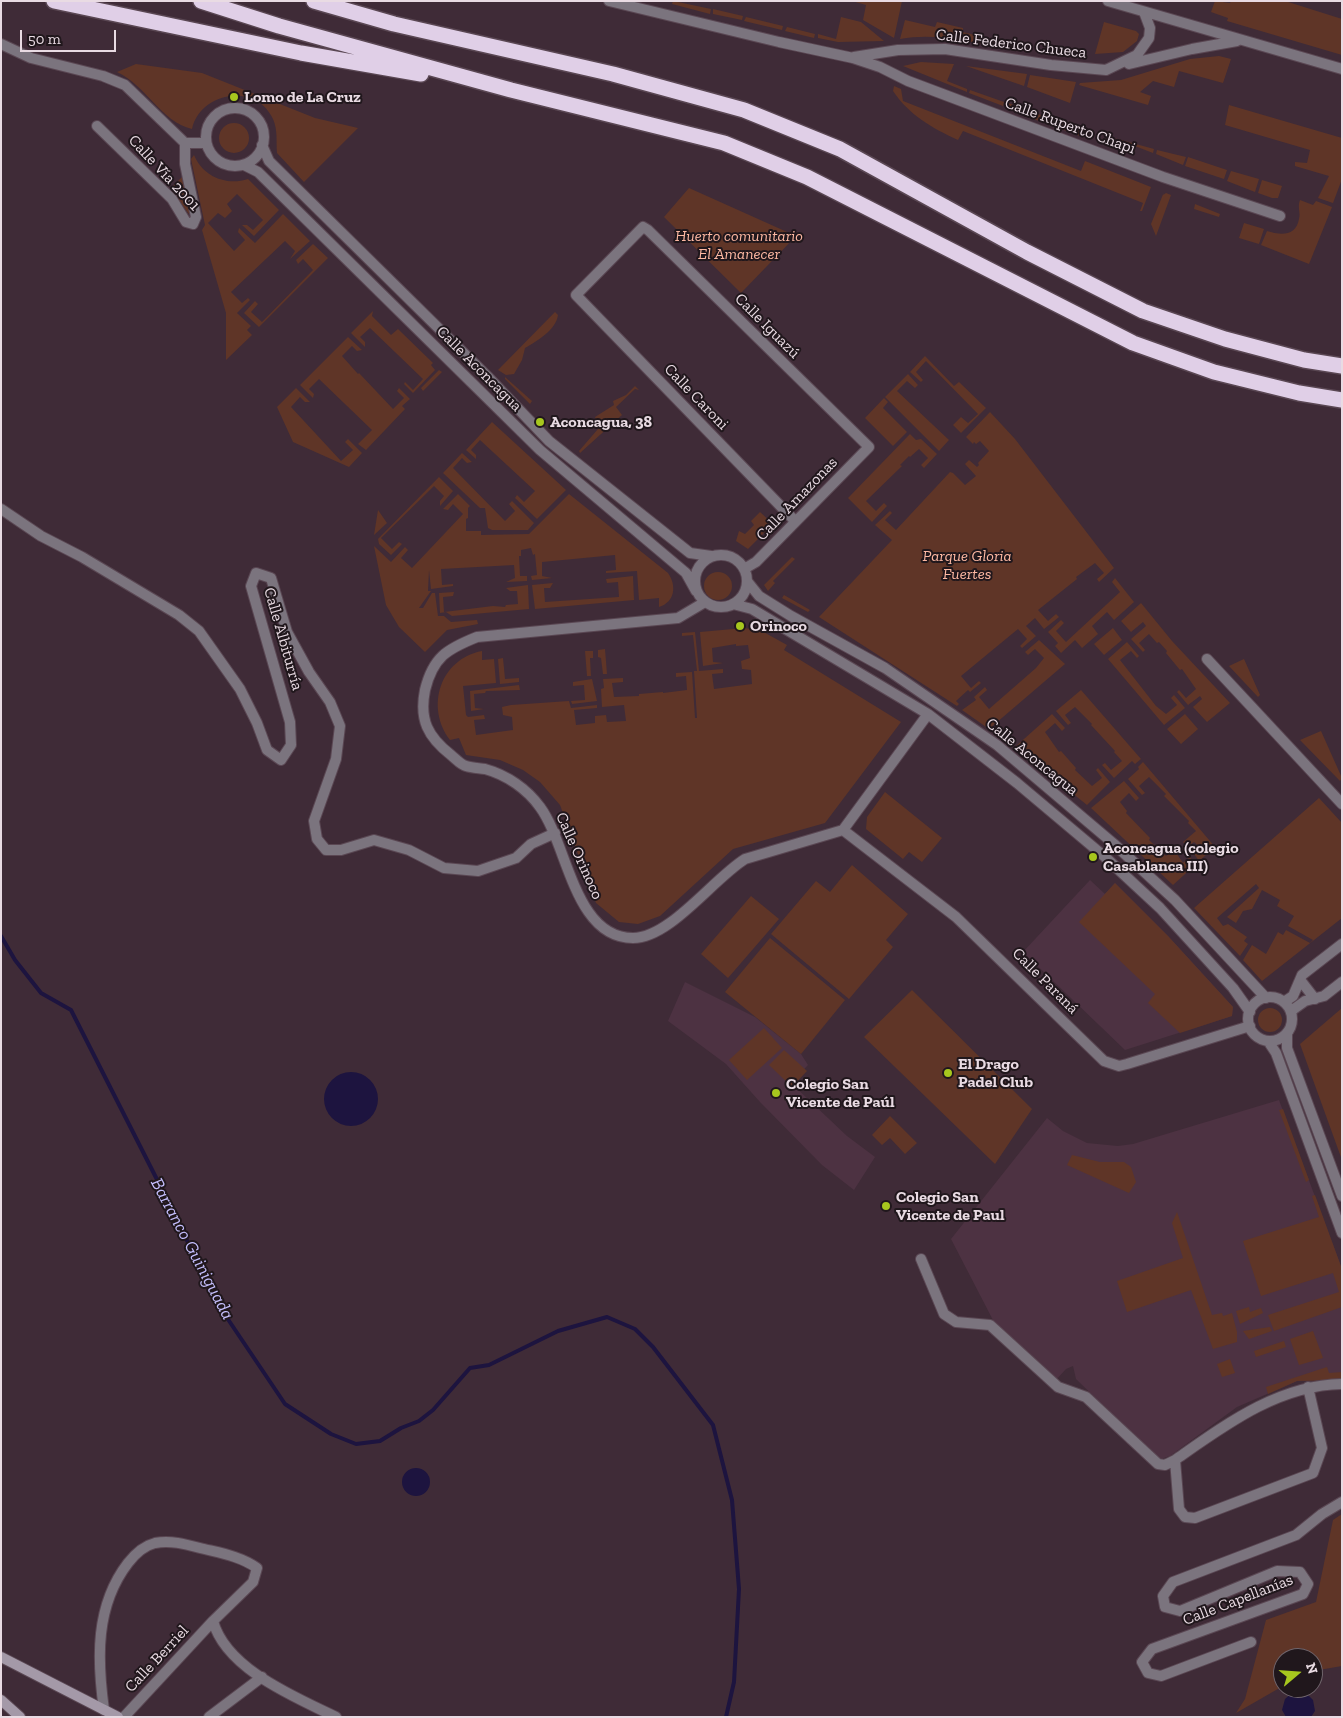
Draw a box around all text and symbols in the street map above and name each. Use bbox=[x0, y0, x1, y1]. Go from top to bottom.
scale bar bbox=[22, 20, 119, 52]
street label: Calle Federico Chueca bbox=[935, 25, 1087, 63]
text: 50 m bbox=[28, 30, 61, 48]
place label: Lomo de La Cruz bbox=[244, 87, 361, 107]
marker: Lomo de La Cruz bbox=[228, 91, 240, 103]
street label: Calle Ruperto Chapi bbox=[1002, 93, 1138, 159]
street label: Calle Vía 2001 bbox=[124, 131, 204, 215]
park label: Huerto comunitario El Amanecer bbox=[675, 226, 803, 264]
street label: Calle Iguazú bbox=[730, 289, 804, 363]
street label: Calle Aconcagua bbox=[432, 322, 526, 416]
street label: Calle Caroni bbox=[660, 360, 732, 434]
place label: Aconcagua, 38 bbox=[550, 412, 652, 432]
marker: Aconcagua, 38 bbox=[534, 416, 546, 428]
street label: Calle Amazonas bbox=[752, 453, 842, 545]
park label: Parque Gloria Fuertes bbox=[922, 546, 1012, 584]
street label: Calle Albiturría bbox=[259, 585, 307, 693]
place label: Orinoco bbox=[750, 616, 807, 636]
marker: Orinoco bbox=[734, 620, 746, 632]
street label: Calle Aconcagua bbox=[982, 714, 1082, 800]
street label: Calle Orinoco bbox=[551, 809, 607, 903]
place label: Aconcagua (colegio Casablanca III) bbox=[1103, 838, 1239, 876]
marker: Aconcagua (colegio Casablanca III) bbox=[1087, 851, 1099, 863]
street label: Calle Paraná bbox=[1008, 944, 1082, 1018]
place label: El Drago Padel Club bbox=[958, 1054, 1033, 1092]
marker: El Drago Padel Club bbox=[942, 1067, 954, 1079]
place label: Colegio San Vicente de Paúl bbox=[786, 1074, 894, 1112]
marker: Colegio San Vicente de Paúl bbox=[770, 1087, 782, 1099]
water label: Barranco Guiniguada bbox=[146, 1175, 238, 1323]
place label: Colegio San Vicente de Paul bbox=[896, 1187, 1004, 1225]
marker: Colegio San Vicente de Paul bbox=[880, 1200, 892, 1212]
street label: Calle Capellanías bbox=[1180, 1570, 1296, 1630]
street label: Calle Berriel bbox=[121, 1622, 193, 1696]
north arrow bbox=[1273, 1648, 1323, 1698]
text: N bbox=[1302, 1661, 1322, 1676]

